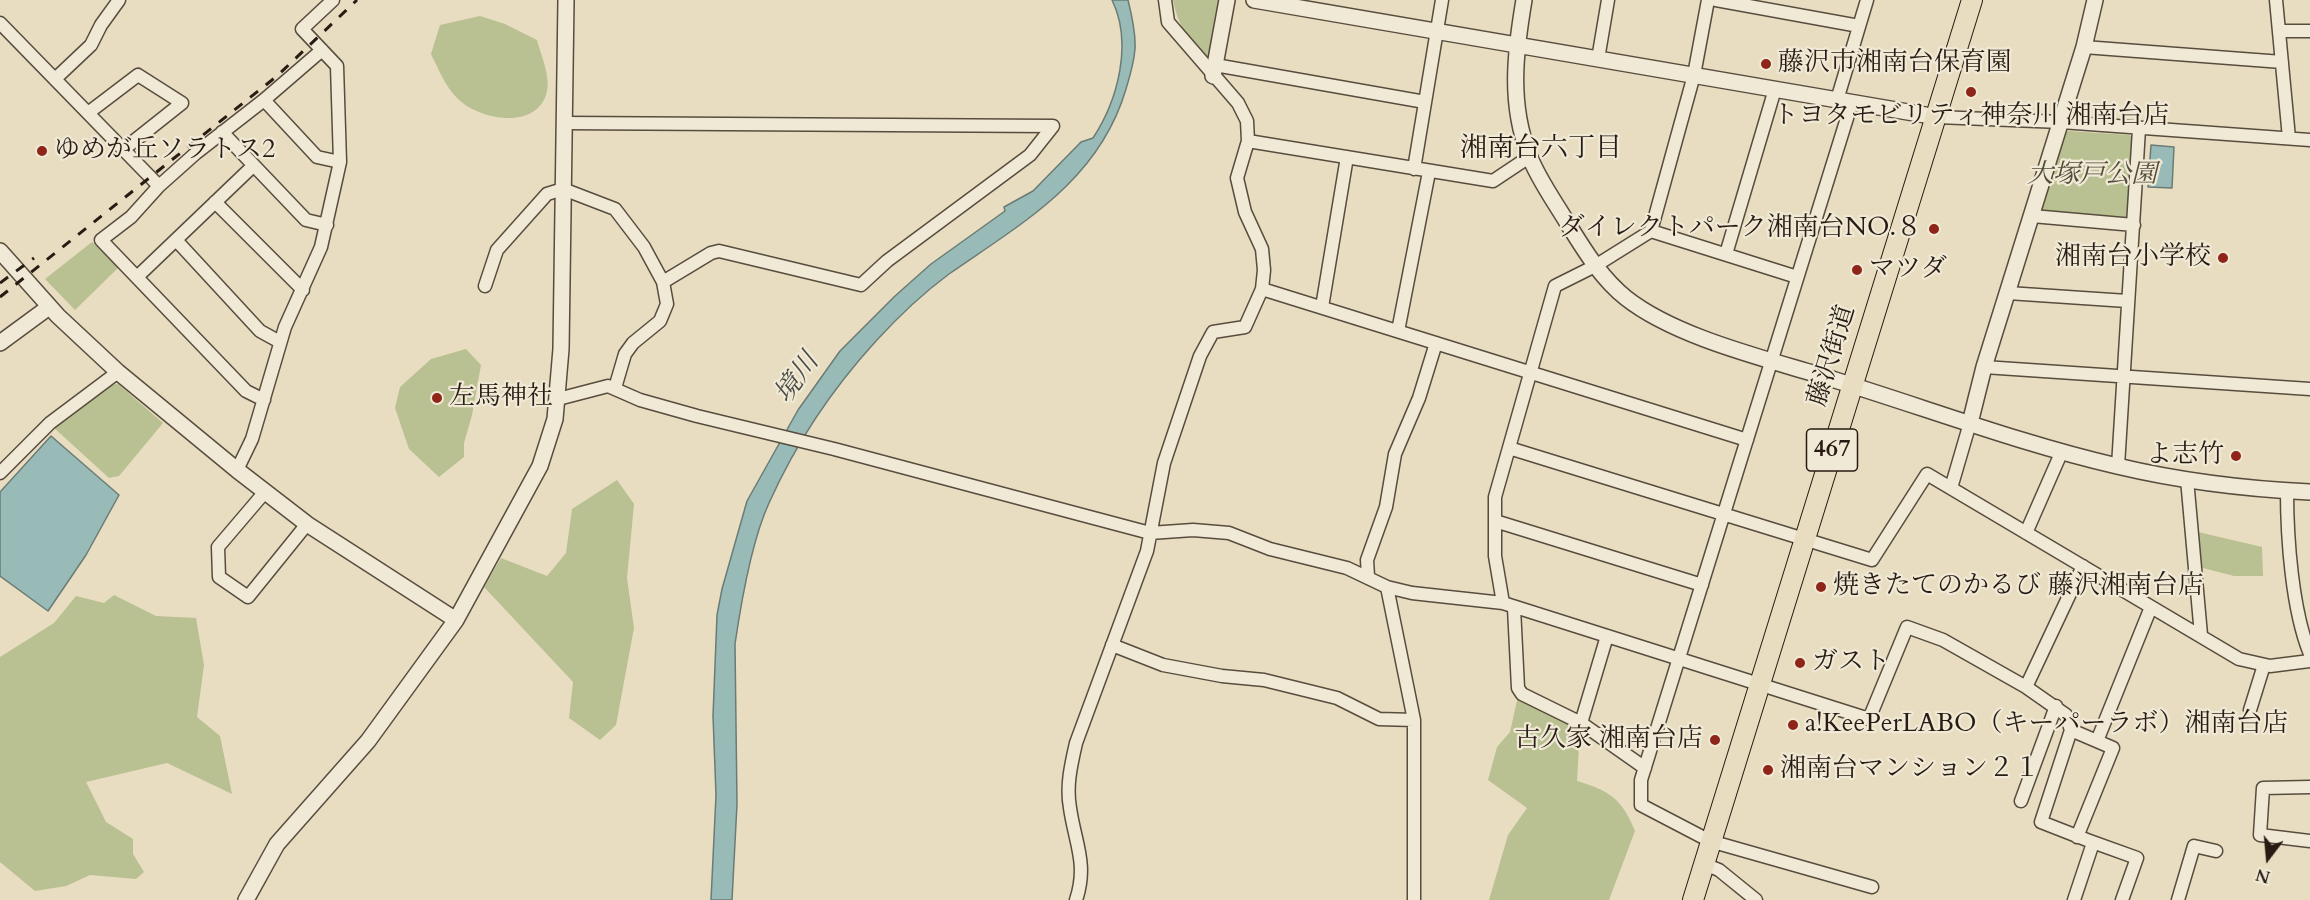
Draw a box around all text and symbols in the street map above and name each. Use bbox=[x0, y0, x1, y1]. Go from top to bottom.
place label: 藤沢市湘南台保育園 bbox=[1778, 48, 2012, 80]
marker: 藤沢市湘南台保育園 bbox=[1759, 57, 1773, 71]
marker: トヨタモビリティ神奈川 湘南台店 bbox=[1964, 85, 1978, 99]
place label: トヨタモビリティ神奈川 湘南台店 bbox=[1773, 101, 2169, 133]
district label: 湘南台六丁目 bbox=[1460, 134, 1622, 166]
place label: ゆめが丘ソラトス2 bbox=[54, 135, 275, 167]
marker: ゆめが丘ソラトス2 bbox=[35, 144, 49, 158]
park label: 大塚戸公園 bbox=[2027, 160, 2157, 192]
place label: ダイレクトパーク湘南台NO.８ bbox=[1559, 213, 1922, 245]
marker: ダイレクトパーク湘南台NO.８ bbox=[1927, 222, 1941, 236]
place label: 湘南台小学校 bbox=[2055, 242, 2211, 274]
marker: 湘南台小学校 bbox=[2216, 251, 2230, 265]
place label: マツダ bbox=[1869, 254, 1947, 286]
marker: マツダ bbox=[1850, 263, 1864, 277]
street label: 藤沢街道 bbox=[1803, 302, 1863, 410]
water label: 境川 bbox=[769, 348, 827, 410]
place label: 左馬神社 bbox=[449, 382, 553, 414]
marker: 左馬神社 bbox=[430, 391, 444, 405]
road number: 467 bbox=[1806, 429, 1858, 471]
place label: よ志竹 bbox=[2146, 440, 2224, 472]
marker: よ志竹 bbox=[2229, 449, 2243, 463]
place label: 焼きたてのかるび 藤沢湘南台店 bbox=[1833, 571, 2204, 603]
marker: 焼きたてのかるび 藤沢湘南台店 bbox=[1814, 580, 1828, 594]
place label: ガスト bbox=[1812, 647, 1890, 679]
marker: ガスト bbox=[1793, 656, 1807, 670]
place label: a!KeePerLABO（キーパーラボ）湘南台店 bbox=[1805, 709, 2288, 741]
marker: a!KeePerLABO（キーパーラボ）湘南台店 bbox=[1786, 718, 1800, 732]
place label: 古久家 湘南台店 bbox=[1514, 724, 1703, 756]
marker: 古久家 湘南台店 bbox=[1708, 733, 1722, 747]
place label: 湘南台マンション２１ bbox=[1780, 754, 2040, 786]
marker: 湘南台マンション２１ bbox=[1761, 763, 1775, 777]
north arrow bbox=[2238, 828, 2298, 888]
text: N bbox=[2253, 863, 2273, 888]

